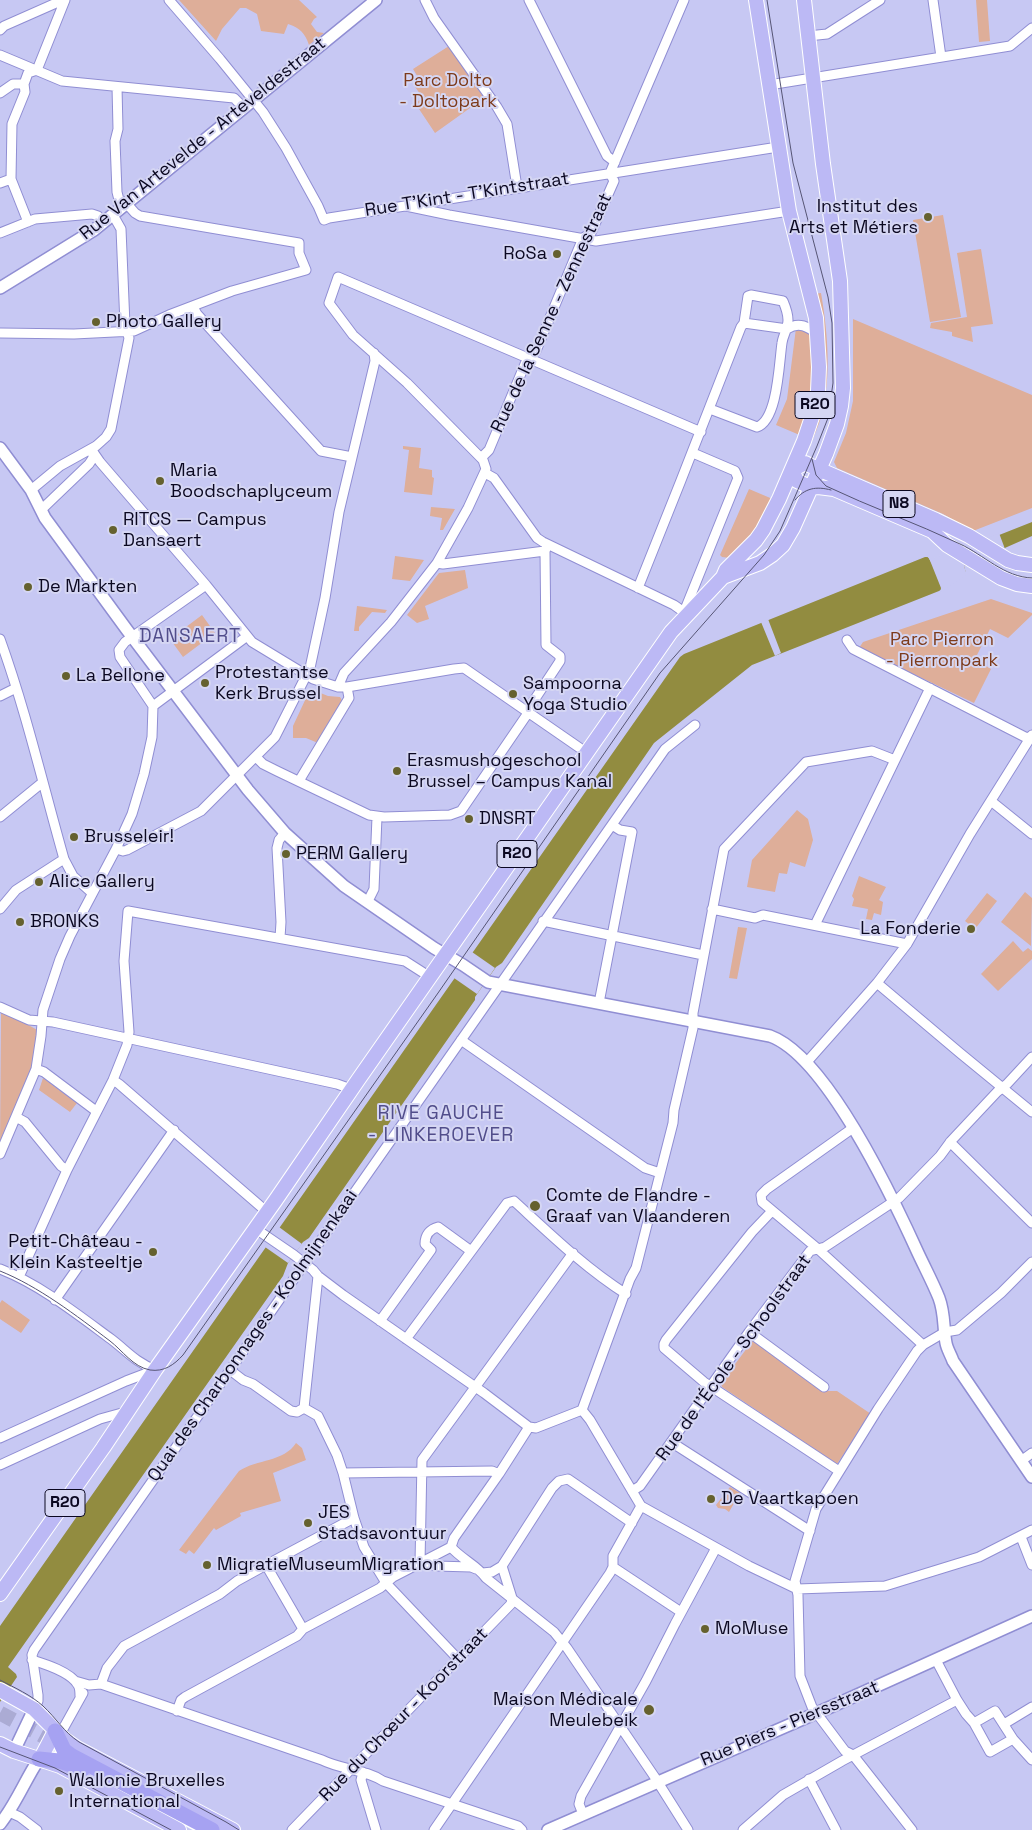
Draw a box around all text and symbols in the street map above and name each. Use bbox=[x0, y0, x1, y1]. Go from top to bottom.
street label: Rue Van Artevelde - Arteveldestraat bbox=[76, 33, 330, 245]
park label: Parc Dolto - Doltopark bbox=[399, 70, 497, 112]
street label: Rue T'Kint - T'Kintstraat bbox=[363, 168, 571, 222]
street label: Rue de la Senne - Zennestraat bbox=[487, 190, 617, 436]
place label: Institut des Arts et Métiers bbox=[789, 196, 918, 238]
marker: Institut des Arts et Métiers bbox=[922, 211, 934, 223]
place label: RoSa bbox=[503, 243, 547, 265]
marker: RoSa bbox=[551, 248, 563, 260]
place label: Photo Gallery bbox=[106, 311, 222, 333]
marker: Photo Gallery bbox=[90, 316, 102, 328]
road number: R20 bbox=[795, 392, 835, 418]
place label: Maria Boodschaplyceum bbox=[170, 460, 332, 502]
marker: Maria Boodschaplyceum bbox=[154, 475, 166, 487]
road number: N8 bbox=[883, 490, 915, 518]
place label: RITCS — Campus Dansaert bbox=[123, 509, 266, 552]
marker: RITCS — Campus Dansaert bbox=[107, 524, 119, 536]
place label: De Markten bbox=[38, 576, 137, 598]
marker: De Markten bbox=[22, 581, 34, 593]
district label: DANSAERT bbox=[138, 626, 242, 648]
park label: Parc Pierron - Pierronpark bbox=[886, 629, 998, 672]
place label: Protestantse Kerk Brussel bbox=[215, 662, 329, 704]
place label: La Bellone bbox=[76, 665, 165, 687]
marker: La Bellone bbox=[60, 670, 72, 682]
place label: Sampoorna Yoga Studio bbox=[523, 673, 628, 716]
marker: Protestantse Kerk Brussel bbox=[199, 677, 211, 689]
marker: Sampoorna Yoga Studio bbox=[507, 688, 519, 700]
place label: Erasmushogeschool Brussel – Campus Kanal bbox=[407, 750, 612, 792]
marker: Erasmushogeschool Brussel – Campus Kanal bbox=[391, 765, 403, 777]
place label: DNSRT bbox=[479, 808, 536, 830]
marker: DNSRT bbox=[463, 813, 475, 825]
place label: Brusseleir! bbox=[84, 826, 174, 848]
marker: Brusseleir! bbox=[68, 831, 80, 843]
road number: R20 bbox=[497, 841, 537, 868]
place label: PERM Gallery bbox=[296, 843, 408, 865]
marker: PERM Gallery bbox=[280, 848, 292, 860]
place label: Alice Gallery bbox=[49, 871, 155, 893]
marker: Alice Gallery bbox=[33, 876, 45, 888]
place label: BRONKS bbox=[30, 911, 99, 933]
marker: BRONKS bbox=[14, 916, 26, 928]
place label: La Fonderie bbox=[860, 918, 961, 940]
marker: La Fonderie bbox=[965, 923, 977, 935]
district label: RIVE GAUCHE - LINKEROEVER bbox=[366, 1103, 516, 1147]
place label: Comte de Flandre - Graaf van Vlaanderen bbox=[546, 1185, 730, 1228]
street label: Quai des Charbonnages - Koolmijnenkaai bbox=[143, 1186, 363, 1486]
marker: Comte de Flandre - Graaf van Vlaanderen bbox=[528, 1199, 542, 1213]
place label: Petit-Château - Klein Kasteeltje bbox=[8, 1231, 143, 1274]
marker: Petit-Château - Klein Kasteeltje bbox=[147, 1246, 159, 1258]
street label: Rue de l'École - Schoolstraat bbox=[652, 1251, 816, 1465]
place label: De Vaartkapoen bbox=[721, 1488, 859, 1510]
road number: R20 bbox=[45, 1490, 85, 1516]
marker: De Vaartkapoen bbox=[705, 1493, 717, 1505]
place label: JES Stadsavontuur bbox=[318, 1502, 447, 1545]
marker: JES Stadsavontuur bbox=[302, 1517, 314, 1529]
place label: MigratieMuseumMigration bbox=[217, 1554, 444, 1576]
marker: MigratieMuseumMigration bbox=[201, 1559, 213, 1571]
place label: MoMuse bbox=[715, 1618, 788, 1640]
marker: MoMuse bbox=[699, 1623, 711, 1635]
street label: Rue du Chœur - Koorstraat bbox=[315, 1624, 493, 1806]
street label: Rue Piers - Piersstraat bbox=[698, 1677, 882, 1771]
place label: Maison Médicale Meulebeik bbox=[493, 1689, 638, 1732]
marker: Maison Médicale Meulebeik bbox=[642, 1703, 656, 1717]
place label: Wallonie Bruxelles International bbox=[69, 1770, 225, 1812]
marker: Wallonie Bruxelles International bbox=[53, 1785, 65, 1797]

